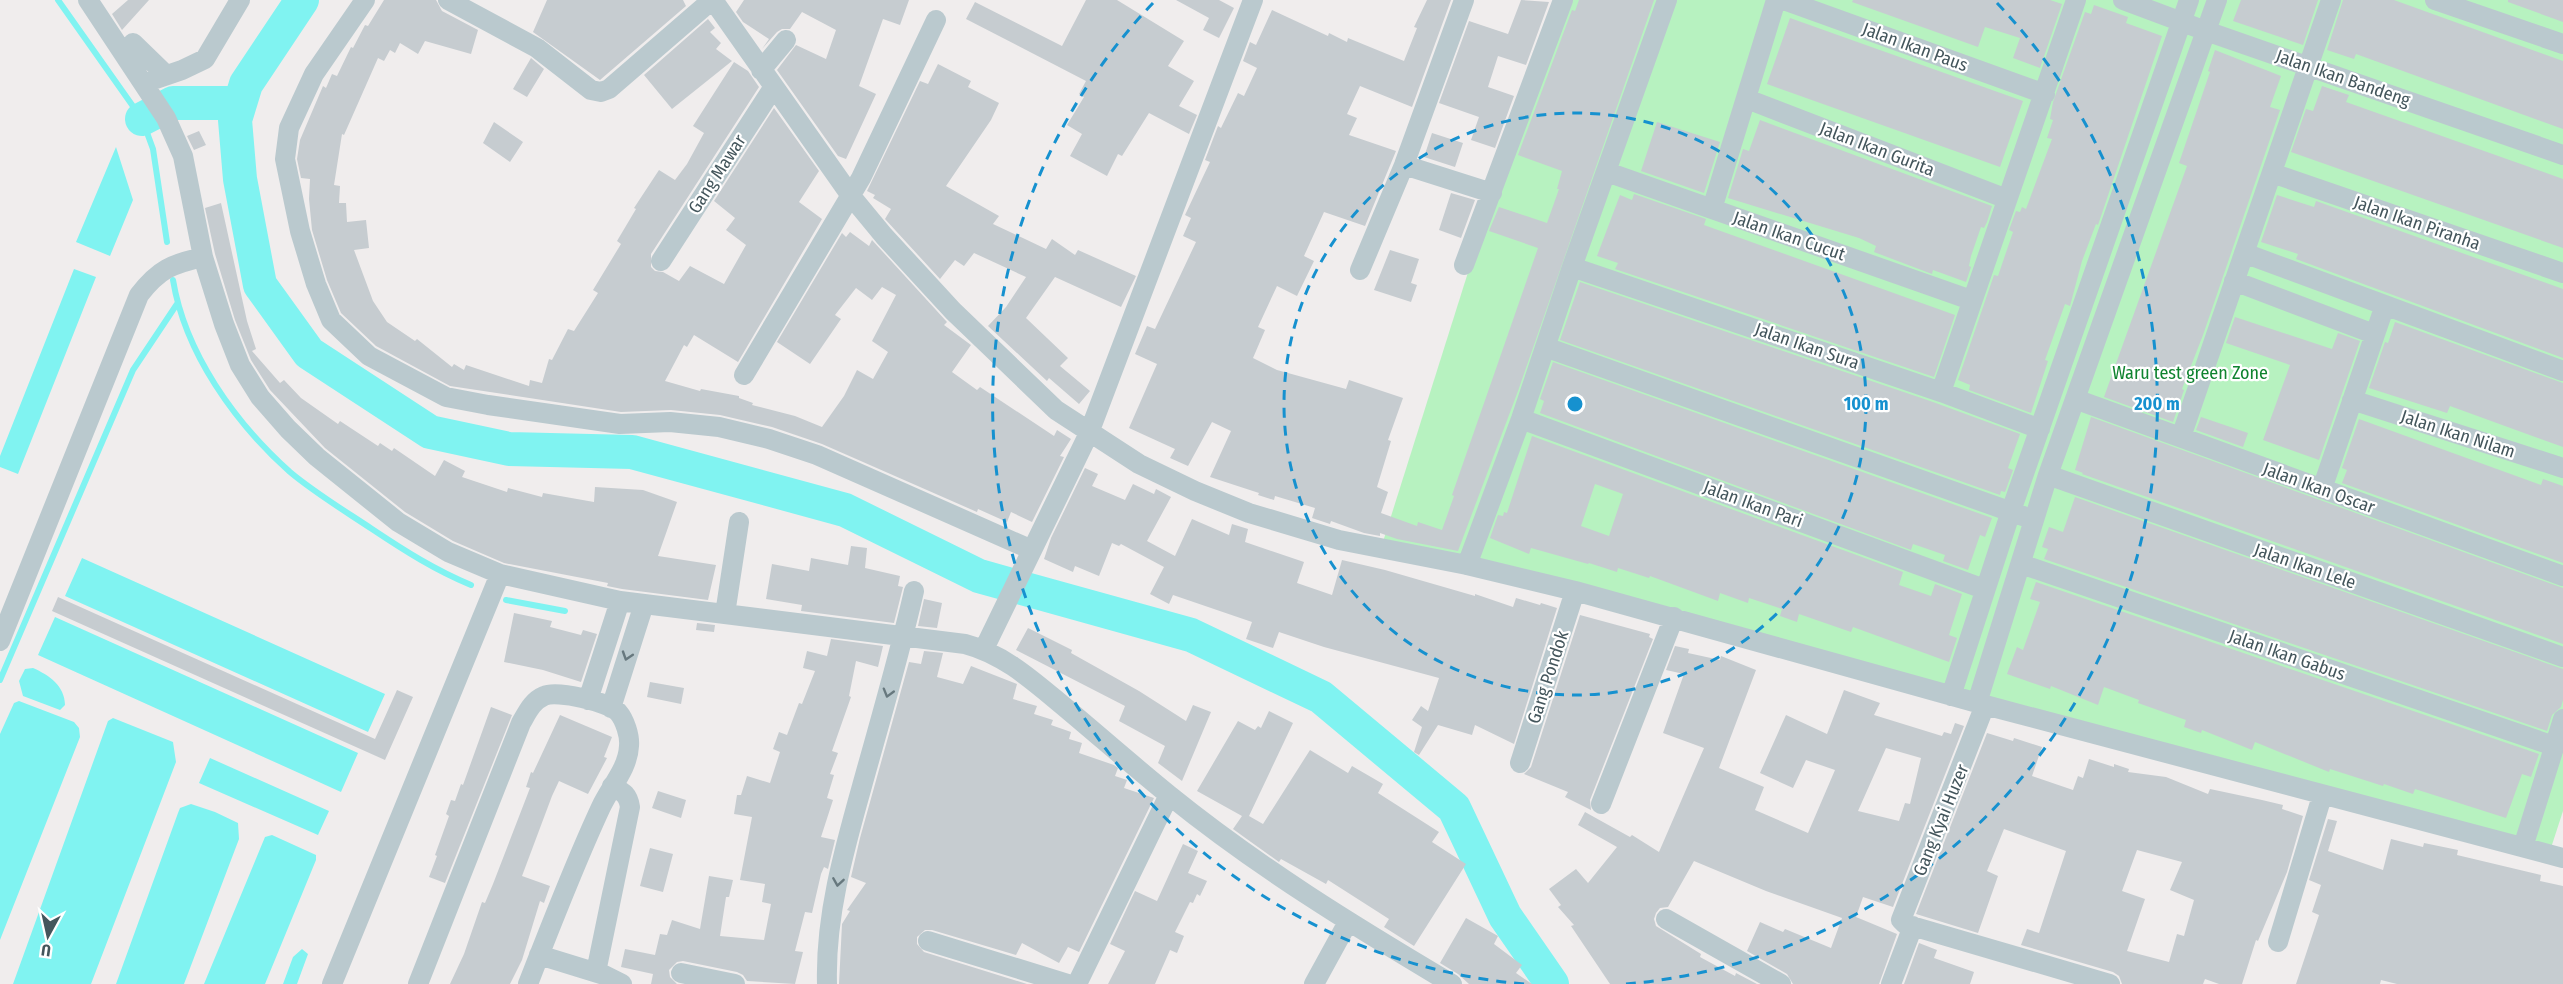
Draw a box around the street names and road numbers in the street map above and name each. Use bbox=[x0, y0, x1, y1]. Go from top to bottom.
street label: Jalan Ikan Paus bbox=[1859, 18, 1971, 76]
street label: Jalan Ikan Bandeng bbox=[2273, 45, 2414, 111]
street label: Jalan Ikan Gurita bbox=[1816, 117, 1938, 181]
street label: Gang Mawar bbox=[683, 130, 751, 218]
street label: Jalan Ikan Piranha bbox=[2351, 191, 2483, 255]
street label: Jalan Ikan Cucut bbox=[1730, 207, 1848, 266]
street label: Jalan Ikan Sura bbox=[1752, 318, 1862, 374]
street label: Jalan Ikan Nilam bbox=[2398, 405, 2518, 463]
street label: Jalan Ikan Oscar bbox=[2260, 458, 2379, 519]
street label: Jalan Ikan Pari bbox=[1700, 476, 1806, 532]
street label: Jalan Ikan Lele bbox=[2251, 538, 2359, 594]
street label: Jalan Ikan Gabus bbox=[2226, 625, 2349, 685]
street label: Gang Pondok bbox=[1523, 627, 1574, 726]
street label: Gang Kyai Huzer bbox=[1909, 760, 1974, 879]

